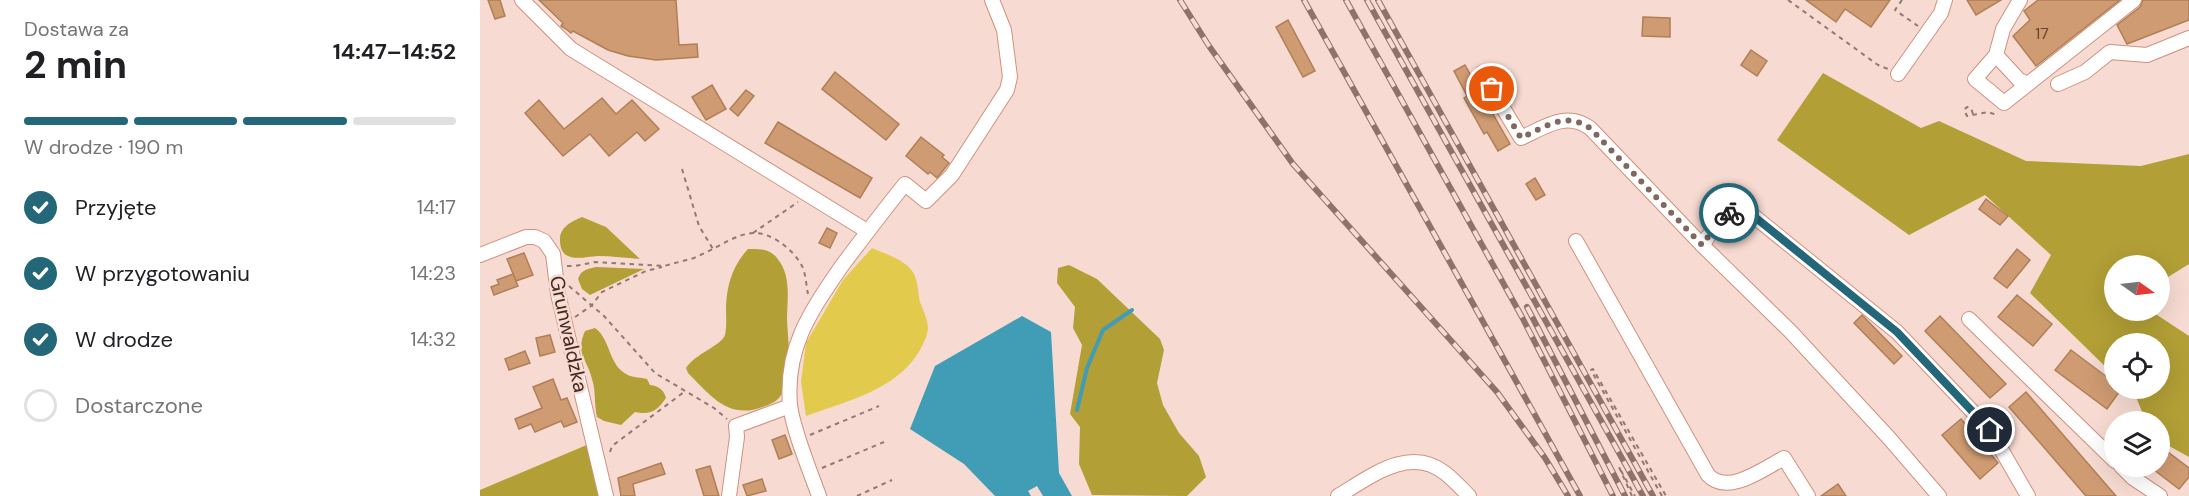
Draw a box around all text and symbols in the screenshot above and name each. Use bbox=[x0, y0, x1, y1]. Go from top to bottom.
text: Dostawa za bbox=[24, 16, 129, 42]
house number: 17 bbox=[2035, 23, 2049, 44]
text: 14:47–14:52 bbox=[333, 37, 456, 66]
text: 2 min bbox=[24, 39, 127, 90]
pin bbox=[1466, 63, 1517, 114]
icon: bag bbox=[1475, 72, 1508, 105]
text: W drodze · 190 m bbox=[24, 134, 183, 160]
courier bbox=[1699, 183, 1759, 243]
icon: check bbox=[24, 191, 57, 224]
text: Przyjęte bbox=[75, 193, 157, 222]
text: 14:17 bbox=[417, 194, 456, 220]
icon: bike bbox=[1713, 197, 1746, 230]
north arrow bbox=[2104, 255, 2170, 321]
map controls bbox=[2104, 255, 2170, 477]
icon: check bbox=[24, 257, 57, 290]
text: W przygotowaniu bbox=[75, 259, 250, 288]
text: 14:23 bbox=[410, 260, 456, 286]
street label: Grunwaldzka bbox=[544, 273, 594, 395]
icon: check bbox=[24, 323, 57, 356]
text: W drodze bbox=[75, 325, 173, 354]
text: 14:32 bbox=[410, 326, 456, 352]
button: locate bbox=[2104, 333, 2170, 399]
text: Dostarczone bbox=[75, 391, 203, 420]
pin bbox=[1964, 404, 2015, 455]
button: layers bbox=[2104, 411, 2170, 477]
icon: home bbox=[1973, 413, 2006, 446]

